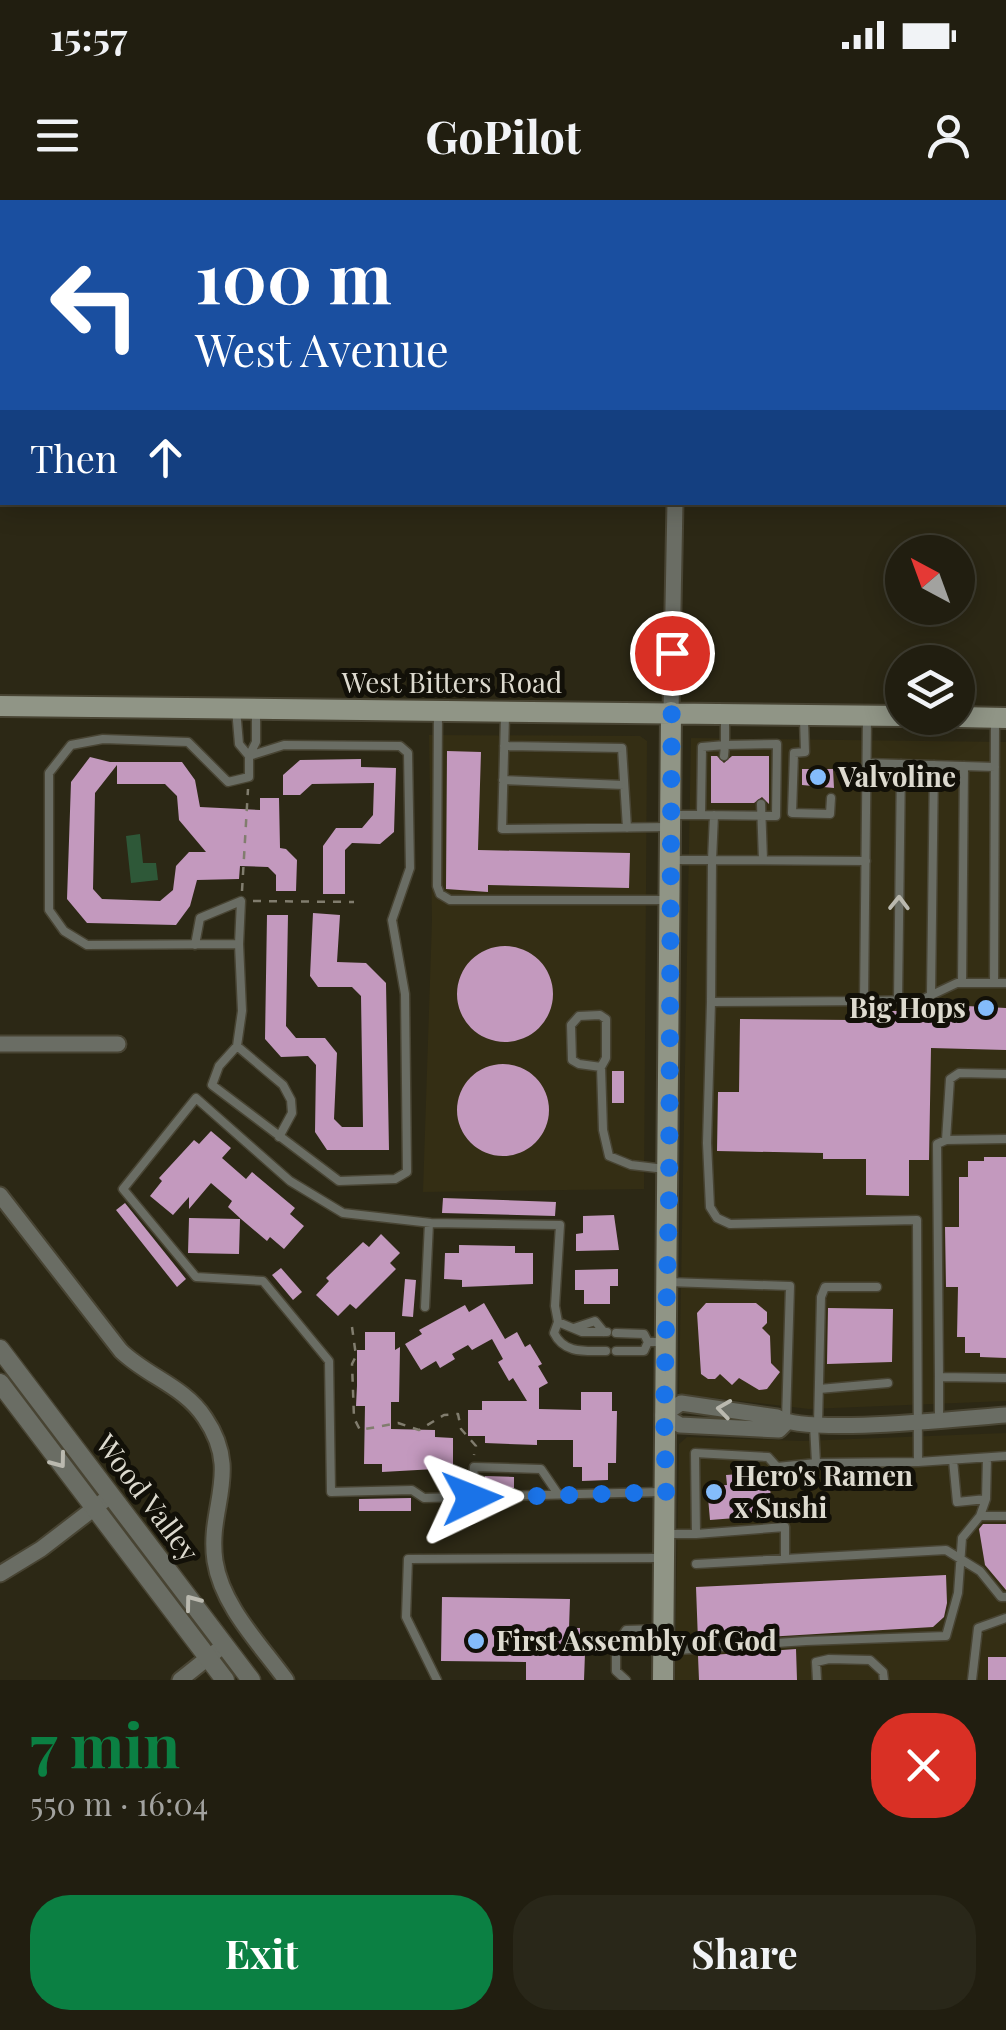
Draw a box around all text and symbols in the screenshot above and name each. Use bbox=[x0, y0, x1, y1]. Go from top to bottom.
text: 15:57 bbox=[50, 10, 127, 61]
text: GoPilot bbox=[425, 105, 581, 165]
icon: menu bbox=[30, 108, 85, 163]
icon: person bbox=[921, 108, 976, 163]
text: 100 m bbox=[195, 228, 392, 322]
icon: left bbox=[30, 240, 160, 370]
text: West Avenue bbox=[195, 318, 449, 378]
icon: ahead bbox=[138, 430, 193, 485]
text: Then bbox=[30, 432, 118, 483]
north arrow bbox=[885, 535, 975, 625]
map controls bbox=[885, 535, 975, 735]
pin bbox=[630, 611, 715, 696]
icon: arrive bbox=[645, 626, 700, 681]
button: layers bbox=[885, 645, 975, 735]
street label: West Bitters Road bbox=[341, 663, 562, 700]
place label: Valvoline bbox=[837, 757, 956, 794]
marker: Valvoline bbox=[807, 766, 829, 788]
one-way arrow bbox=[888, 894, 910, 910]
place label: Big Hops bbox=[849, 988, 966, 1025]
marker: Big Hops bbox=[975, 997, 997, 1019]
one-way arrow bbox=[716, 1400, 732, 1421]
street label: Wood Valley bbox=[88, 1425, 208, 1568]
position arrow bbox=[420, 1446, 524, 1550]
one-way arrow bbox=[47, 1450, 64, 1468]
place label: Hero's Ramen x Sushi bbox=[734, 1456, 913, 1525]
marker: Hero's Ramen x Sushi bbox=[703, 1481, 725, 1503]
one-way arrow bbox=[186, 1596, 203, 1614]
place label: First Assembly of God bbox=[496, 1621, 777, 1658]
marker: First Assembly of God bbox=[465, 1630, 487, 1652]
text: 7 min bbox=[30, 1703, 180, 1783]
button: close bbox=[871, 1713, 976, 1818]
text: 550 m · 16:04 bbox=[30, 1781, 208, 1824]
button: Exit bbox=[30, 1895, 493, 2010]
button: Share bbox=[513, 1895, 976, 2010]

